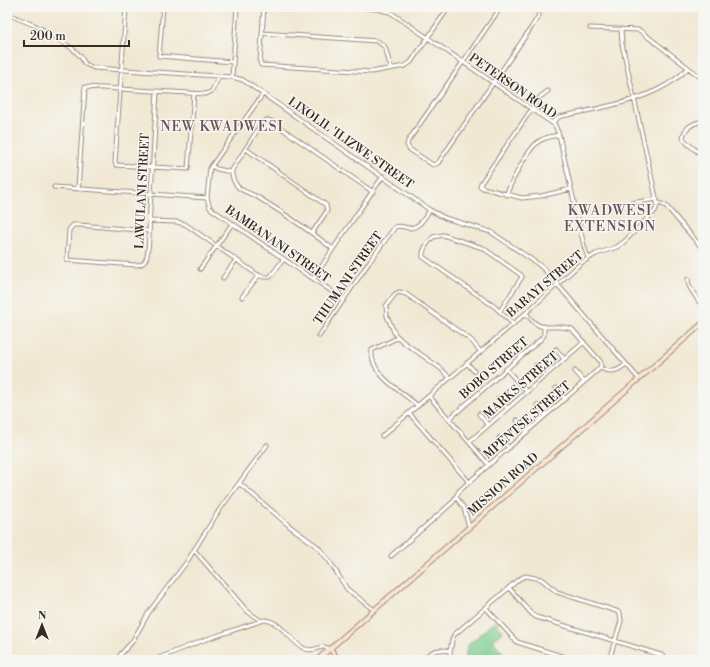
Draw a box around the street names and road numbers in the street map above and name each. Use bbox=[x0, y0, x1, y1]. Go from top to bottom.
street label: PETERSON ROAD bbox=[466, 51, 559, 122]
street label: LIXOLIL 'ILIZWE STREET bbox=[285, 94, 417, 193]
street label: LAWULANI STREET bbox=[132, 132, 153, 249]
street label: BAMBANANI STREET bbox=[222, 202, 334, 287]
street label: THUMANI STREET bbox=[311, 228, 386, 328]
street label: BARAYI STREET bbox=[503, 248, 587, 322]
street label: BOBO STREET bbox=[456, 334, 532, 403]
street label: MARKS STREET bbox=[481, 348, 562, 422]
street label: MPENTSE STREET bbox=[481, 378, 574, 462]
street label: MISSION ROAD bbox=[465, 450, 542, 519]

